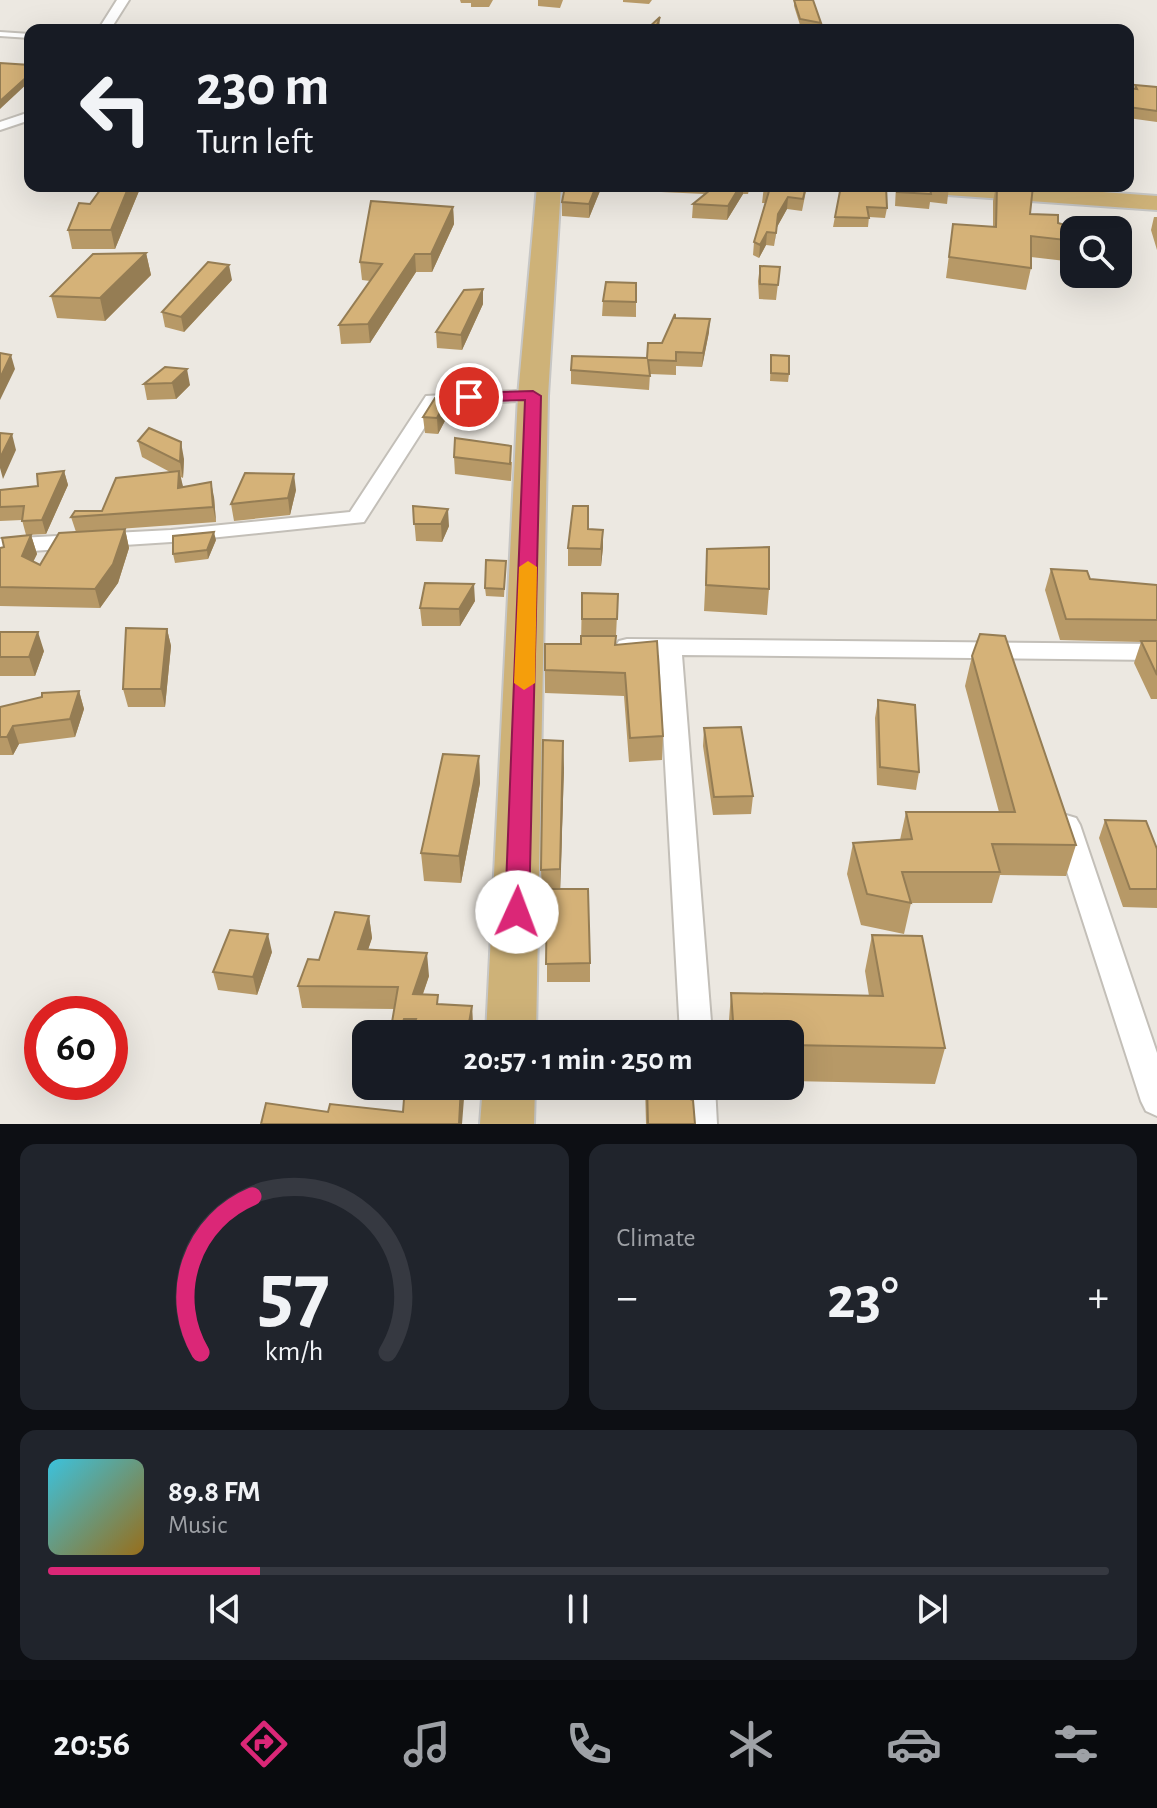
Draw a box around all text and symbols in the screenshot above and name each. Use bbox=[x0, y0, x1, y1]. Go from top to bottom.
icon: left bbox=[64, 56, 168, 160]
text: 230 m bbox=[196, 59, 329, 115]
text: Turn left bbox=[196, 124, 313, 160]
map controls bbox=[1060, 216, 1132, 288]
button: search bbox=[1060, 216, 1132, 288]
pin bbox=[435, 363, 503, 431]
icon: arrive bbox=[447, 375, 491, 419]
position arrow bbox=[475, 870, 559, 954]
speed limit sign: 60 bbox=[24, 996, 128, 1100]
text: 20:57 · 1 min · 250 m bbox=[463, 1045, 693, 1075]
text: Climate bbox=[617, 1225, 695, 1251]
text: 57 bbox=[258, 1252, 330, 1336]
text: 23° bbox=[827, 1269, 899, 1329]
text: − bbox=[617, 1276, 638, 1320]
text: + bbox=[1088, 1276, 1109, 1320]
text: km/h bbox=[265, 1337, 324, 1366]
text: 89.8 FM bbox=[168, 1477, 261, 1507]
text: Music bbox=[168, 1512, 227, 1538]
icon: previous bbox=[203, 1587, 247, 1631]
icon: pause bbox=[556, 1587, 600, 1631]
icon: next bbox=[910, 1587, 954, 1631]
icon: directions bbox=[236, 1716, 292, 1772]
icon: music bbox=[399, 1716, 455, 1772]
icon: phone bbox=[561, 1716, 617, 1772]
icon: climate bbox=[723, 1716, 779, 1772]
icon: car bbox=[886, 1716, 942, 1772]
icon: filters bbox=[1048, 1716, 1104, 1772]
text: 20:56 bbox=[53, 1726, 130, 1762]

